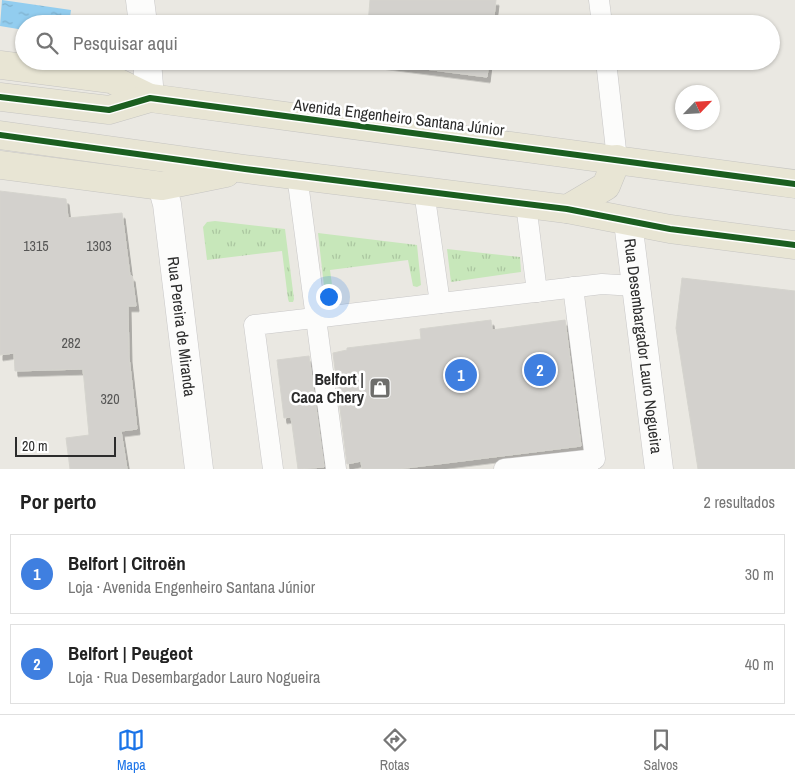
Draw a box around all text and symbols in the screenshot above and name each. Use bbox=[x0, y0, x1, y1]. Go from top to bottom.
search box bbox=[15, 15, 780, 70]
icon: search bbox=[33, 29, 61, 57]
text: Pesquisar aqui bbox=[73, 30, 178, 56]
north arrow bbox=[675, 85, 720, 130]
street label: Avenida Engenheiro Santana Júnior bbox=[291, 93, 506, 141]
house number: 1315 bbox=[23, 237, 49, 255]
house number: 1303 bbox=[86, 237, 112, 255]
street label: Rua Desembargador Lauro Nogueira bbox=[619, 237, 668, 456]
street label: Rua Pereira de Miranda bbox=[162, 255, 201, 398]
your location bbox=[316, 284, 342, 310]
house number: 282 bbox=[61, 334, 81, 352]
pin: 2 bbox=[524, 351, 556, 389]
pin: 1 bbox=[445, 356, 477, 394]
place label: Belfort | Caoa Chery bbox=[291, 368, 365, 408]
shop icon: Belfort | Caoa Chery bbox=[368, 376, 392, 400]
house number: 320 bbox=[100, 390, 120, 408]
scale bar bbox=[15, 434, 116, 457]
text: 20 m bbox=[22, 437, 48, 455]
text: Por perto bbox=[20, 487, 97, 516]
text: 2 resultados bbox=[704, 491, 775, 513]
text: Belfort | Citroën bbox=[68, 550, 186, 576]
text: 1 bbox=[33, 563, 41, 585]
text: 30 m bbox=[745, 563, 774, 585]
text: Loja · Avenida Engenheiro Santana Júnior bbox=[68, 576, 315, 598]
text: Belfort | Peugeot bbox=[68, 640, 193, 666]
text: 2 bbox=[33, 653, 41, 675]
text: 40 m bbox=[745, 653, 774, 675]
text: Loja · Rua Desembargador Lauro Nogueira bbox=[68, 666, 320, 688]
tab: Mapa bbox=[117, 726, 146, 774]
tab: Rotas bbox=[380, 726, 410, 774]
tab: Salvos bbox=[644, 726, 678, 774]

